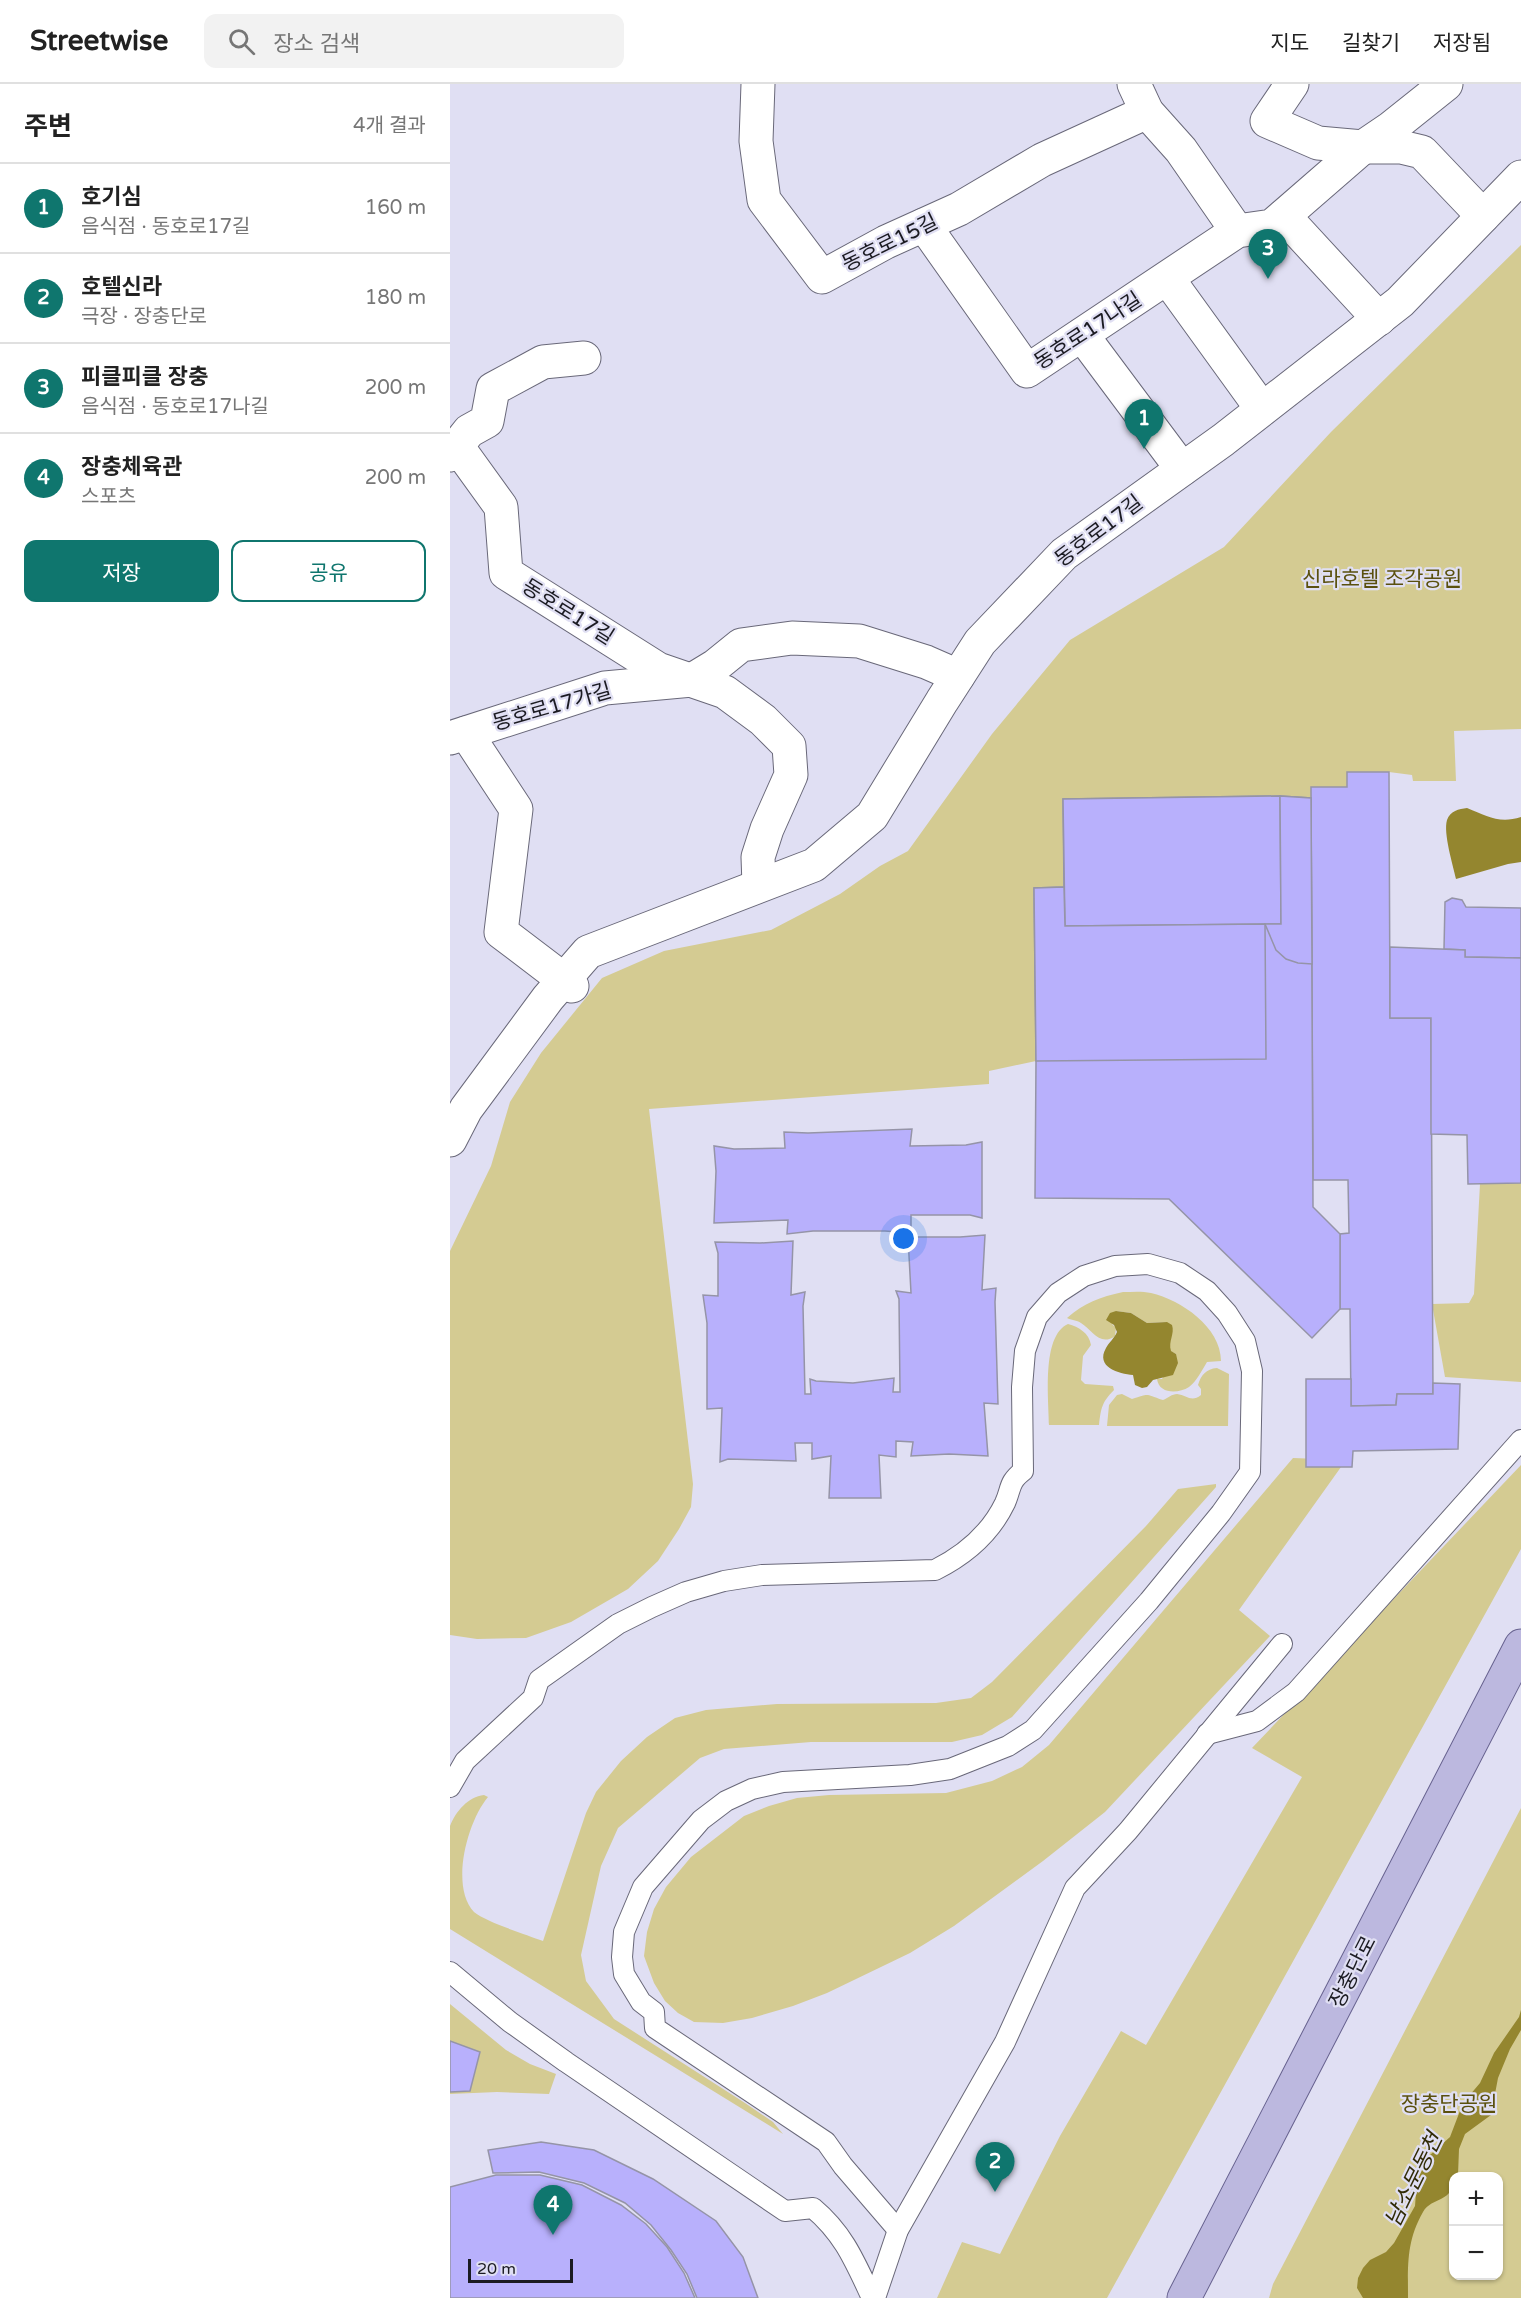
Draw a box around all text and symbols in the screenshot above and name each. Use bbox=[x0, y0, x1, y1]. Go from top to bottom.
search box bbox=[204, 14, 624, 68]
text: Streetwise bbox=[30, 24, 168, 58]
icon: search bbox=[225, 25, 258, 58]
text: 장소 검색 bbox=[273, 31, 360, 57]
text: 지도 bbox=[1270, 31, 1309, 56]
text: 길찾기 bbox=[1342, 31, 1400, 56]
text: 저장됨 bbox=[1433, 31, 1491, 56]
text: 주변 bbox=[24, 111, 72, 142]
text: 4개 결과 bbox=[353, 114, 426, 138]
text: 호기심 bbox=[81, 184, 142, 210]
text: 1 bbox=[37, 196, 50, 220]
text: 160 m bbox=[365, 196, 426, 220]
street label: 동호로15길 bbox=[838, 209, 942, 277]
text: 음식점 · 동호로17길 bbox=[81, 215, 251, 239]
pin: 3 bbox=[1248, 230, 1288, 279]
text: 호텔신라 bbox=[81, 274, 162, 300]
text: 2 bbox=[37, 286, 50, 310]
text: 180 m bbox=[365, 286, 426, 310]
street label: 동호로17나길 bbox=[1030, 287, 1146, 375]
text: 극장 · 장충단로 bbox=[81, 305, 207, 329]
text: 피클피클 장충 bbox=[81, 364, 208, 390]
text: 3 bbox=[37, 376, 50, 400]
text: 200 m bbox=[365, 376, 426, 400]
text: 음식점 · 동호로17나길 bbox=[81, 395, 269, 419]
pin: 1 bbox=[1124, 400, 1164, 449]
text: 장충체육관 bbox=[81, 454, 182, 480]
text: 4 bbox=[37, 466, 50, 490]
text: 200 m bbox=[365, 466, 426, 490]
text: 스포츠 bbox=[81, 485, 136, 509]
street label: 동호로17길 bbox=[1050, 490, 1148, 572]
button: 저장 bbox=[24, 540, 219, 602]
button: 공유 bbox=[231, 540, 426, 602]
park label: 신라호텔 조각공원 bbox=[1302, 567, 1462, 592]
street label: 동호로17길 bbox=[517, 574, 619, 650]
street label: 동호로17가길 bbox=[489, 678, 615, 736]
your location bbox=[889, 1224, 918, 1253]
street label: 장충단로 bbox=[1324, 1932, 1382, 2012]
park label: 장충단공원 bbox=[1401, 2092, 1497, 2117]
water label: 남소문동천 bbox=[1380, 2126, 1449, 2231]
pin: 2 bbox=[976, 2142, 1014, 2192]
map controls bbox=[1449, 2172, 1503, 2280]
button: + bbox=[1449, 2172, 1503, 2226]
pin: 4 bbox=[534, 2186, 572, 2235]
button: − bbox=[1449, 2226, 1503, 2280]
scale bar bbox=[468, 2256, 573, 2284]
text: 20 m bbox=[477, 2259, 516, 2279]

